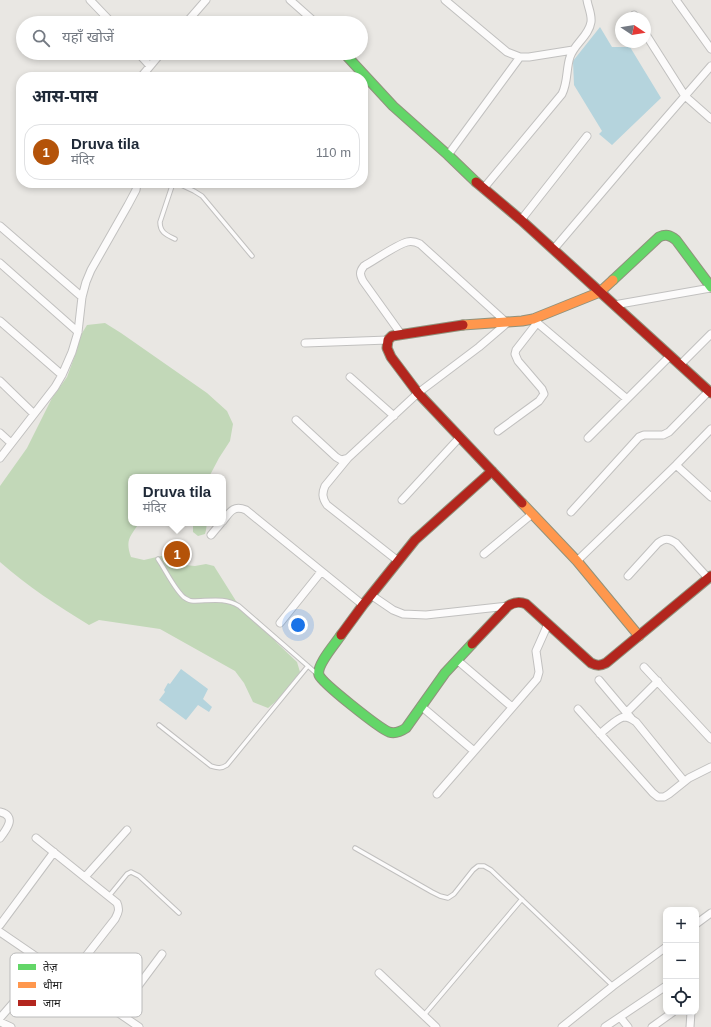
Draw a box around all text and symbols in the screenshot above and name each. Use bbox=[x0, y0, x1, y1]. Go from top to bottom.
north arrow bbox=[615, 12, 651, 48]
search box bbox=[16, 16, 368, 60]
icon: search bbox=[30, 27, 52, 49]
text: यहाँ खोजें bbox=[62, 28, 114, 45]
text: आस-पास bbox=[32, 87, 98, 106]
text: Druva tila bbox=[71, 135, 139, 152]
text: 1 bbox=[42, 145, 50, 160]
text: 110 m bbox=[316, 145, 351, 160]
text: मंदिर bbox=[71, 152, 94, 167]
popup bbox=[128, 474, 226, 526]
text: Druva tila bbox=[143, 483, 211, 500]
text: मंदिर bbox=[143, 500, 166, 515]
pin: 1 bbox=[164, 539, 190, 569]
your location bbox=[288, 615, 308, 635]
map controls bbox=[663, 907, 699, 1015]
button: + bbox=[663, 907, 699, 943]
button: − bbox=[663, 943, 699, 979]
legend bbox=[10, 953, 142, 1017]
text: तेज़ bbox=[43, 961, 58, 973]
text: धीमा bbox=[43, 979, 62, 991]
button: locate bbox=[663, 979, 699, 1015]
text: जाम bbox=[43, 997, 61, 1009]

